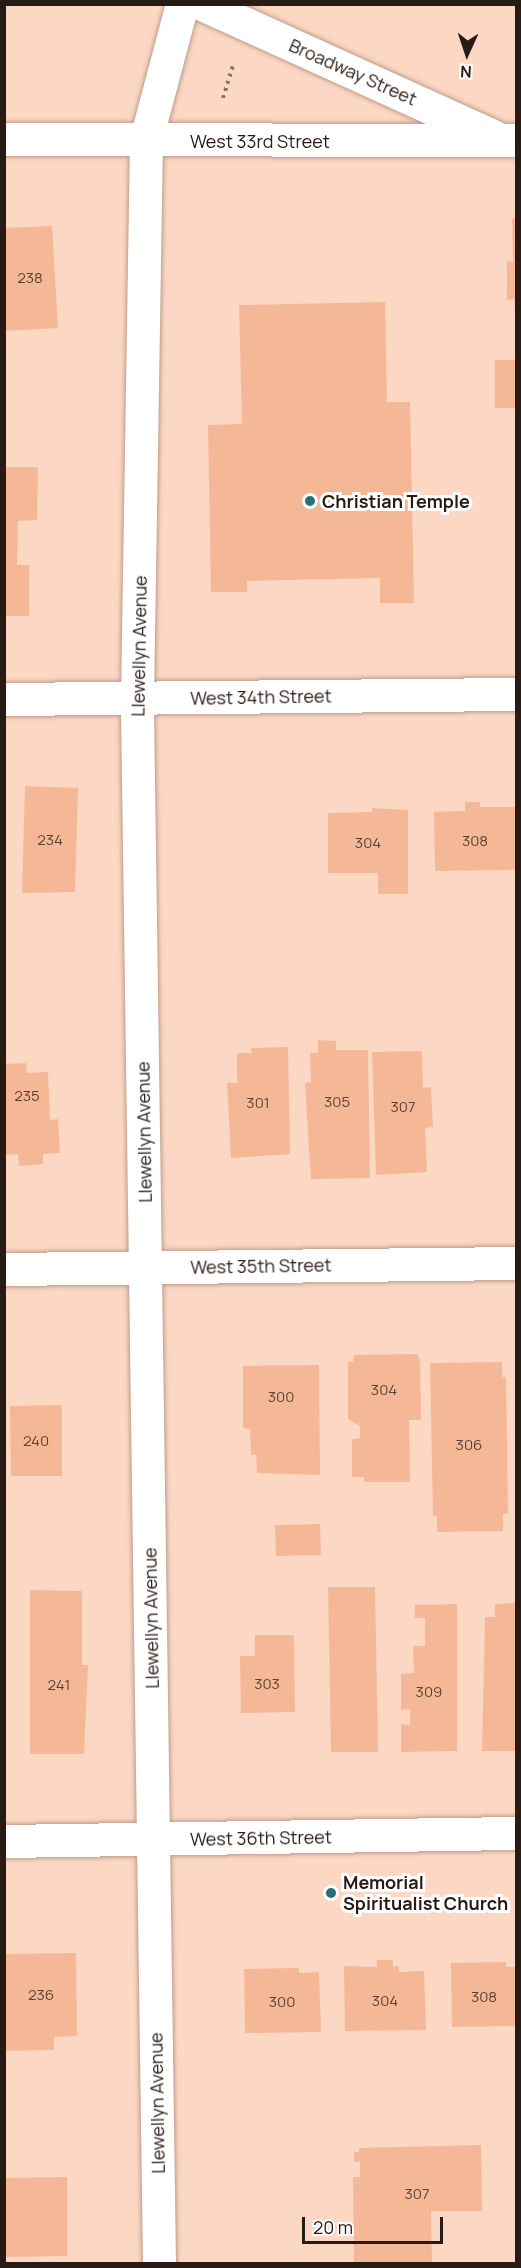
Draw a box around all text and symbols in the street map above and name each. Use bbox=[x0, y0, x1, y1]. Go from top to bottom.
north arrow bbox=[437, 24, 497, 84]
street label: Broadway Street bbox=[286, 34, 420, 110]
text: N bbox=[460, 61, 472, 83]
street label: West 33rd Street bbox=[190, 130, 330, 152]
house number: 238 bbox=[17, 269, 43, 287]
place label: Christian Temple bbox=[322, 490, 470, 512]
marker: Christian Temple bbox=[303, 494, 317, 508]
street label: Llewellyn Avenue bbox=[127, 575, 151, 717]
street label: West 34th Street bbox=[190, 685, 332, 709]
house number: 234 bbox=[37, 831, 63, 849]
house number: 308 bbox=[462, 832, 488, 850]
house number: 304 bbox=[355, 834, 381, 852]
street label: Llewellyn Avenue bbox=[132, 1061, 156, 1203]
house number: 235 bbox=[14, 1087, 40, 1105]
house number: 305 bbox=[324, 1093, 350, 1111]
house number: 301 bbox=[246, 1094, 270, 1112]
house number: 307 bbox=[391, 1098, 415, 1116]
street label: West 35th Street bbox=[190, 1254, 332, 1278]
house number: 304 bbox=[371, 1381, 397, 1399]
house number: 300 bbox=[268, 1388, 294, 1406]
house number: 240 bbox=[23, 1432, 49, 1450]
house number: 306 bbox=[456, 1436, 482, 1454]
street label: Llewellyn Avenue bbox=[139, 1547, 163, 1689]
house number: 303 bbox=[254, 1675, 280, 1693]
house number: 241 bbox=[48, 1676, 70, 1694]
house number: 309 bbox=[416, 1683, 442, 1701]
street label: West 36th Street bbox=[190, 1826, 332, 1850]
place label: Memorial Spiritualist Church bbox=[343, 1872, 508, 1914]
marker: Memorial Spiritualist Church bbox=[324, 1886, 338, 1900]
house number: 236 bbox=[28, 1986, 54, 2004]
house number: 308 bbox=[471, 1988, 497, 2006]
house number: 304 bbox=[372, 1992, 398, 2010]
house number: 300 bbox=[269, 1993, 295, 2011]
street label: Llewellyn Avenue bbox=[145, 2032, 169, 2174]
house number: 307 bbox=[405, 2185, 429, 2203]
scale bar bbox=[305, 2205, 446, 2243]
text: 20 m bbox=[313, 2215, 353, 2239]

